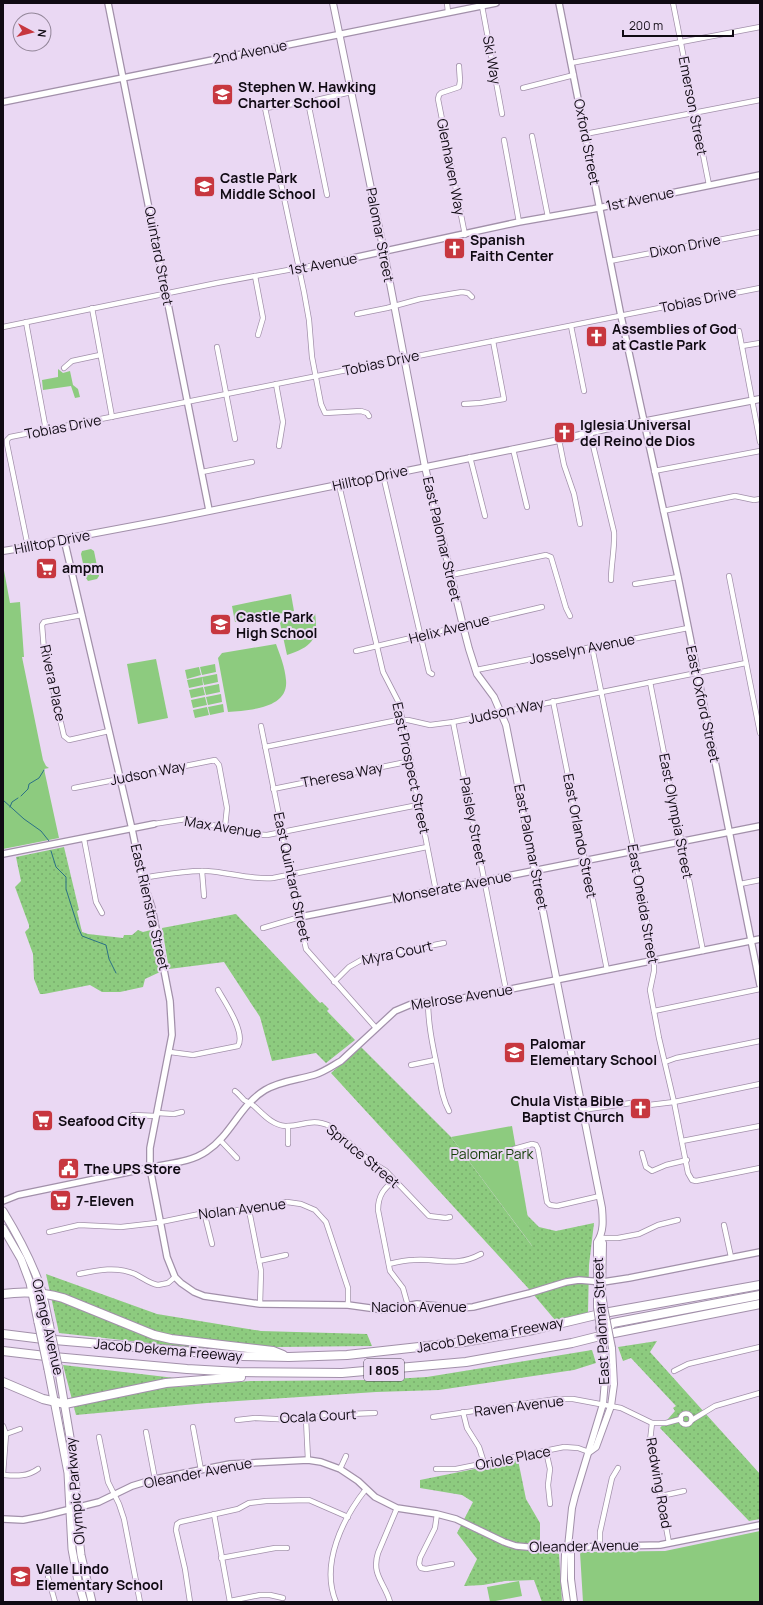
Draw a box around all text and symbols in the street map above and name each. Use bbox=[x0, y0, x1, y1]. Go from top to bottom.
north arrow bbox=[12, 12, 52, 52]
scale bar bbox=[623, 12, 733, 38]
text: 200 m bbox=[629, 17, 663, 34]
text: N bbox=[34, 28, 50, 38]
street label: Ski Way bbox=[479, 34, 506, 86]
street label: 2nd Avenue bbox=[211, 35, 289, 68]
street label: Emerson Street bbox=[675, 55, 712, 157]
place label: Stephen W. Hawking Charter School bbox=[238, 77, 376, 112]
school or university icon: Stephen W. Hawking Charter School bbox=[210, 82, 236, 108]
street label: Oxford Street bbox=[570, 97, 605, 187]
street label: Glenhaven Way bbox=[433, 117, 470, 218]
place label: Castle Park Middle School bbox=[220, 168, 316, 203]
school or university icon: Castle Park Middle School bbox=[192, 173, 218, 199]
street label: 1st Avenue bbox=[604, 182, 676, 215]
street label: Palomar Street bbox=[362, 186, 399, 284]
street label: Quintard Street bbox=[141, 205, 178, 307]
street label: Dixon Drive bbox=[648, 229, 722, 262]
place label: Spanish Faith Center bbox=[470, 230, 554, 265]
church icon: Spanish Faith Center bbox=[441, 235, 467, 261]
street label: 1st Avenue bbox=[287, 248, 359, 279]
street label: Tobias Drive bbox=[658, 282, 738, 317]
place label: Assemblies of God at Castle Park bbox=[612, 319, 737, 354]
church icon: Assemblies of God at Castle Park bbox=[584, 324, 610, 350]
street label: Tobias Drive bbox=[341, 345, 421, 380]
street label: Tobias Drive bbox=[23, 410, 103, 443]
place label: Iglesia Universal del Reino de Dios bbox=[580, 415, 696, 450]
church icon: Iglesia Universal del Reino de Dios bbox=[552, 420, 578, 446]
street label: Hilltop Drive bbox=[330, 460, 409, 495]
street label: East Palomar Street bbox=[419, 475, 466, 604]
street label: Hilltop Drive bbox=[12, 525, 91, 558]
supermarket icon: ampm bbox=[33, 555, 59, 581]
place label: ampm bbox=[62, 558, 104, 577]
place label: Castle Park High School bbox=[236, 607, 317, 642]
street label: Helix Avenue bbox=[407, 609, 491, 648]
school or university icon: Castle Park High School bbox=[207, 612, 233, 638]
street label: Josselyn Avenue bbox=[527, 629, 636, 668]
street label: Rivera Place bbox=[36, 643, 71, 723]
street label: East Oxford Street bbox=[682, 644, 725, 764]
street label: Judson Way bbox=[466, 693, 546, 728]
street label: East Prospect Street bbox=[388, 700, 435, 836]
street label: East Olympia Street bbox=[655, 752, 698, 881]
street label: Judson Way bbox=[108, 756, 188, 789]
street label: Theresa Way bbox=[299, 757, 385, 792]
street label: East Orlando Street bbox=[559, 772, 602, 900]
street label: Paisley Street bbox=[456, 775, 491, 867]
street label: East Palomar Street bbox=[510, 782, 553, 912]
street label: East Quintard Street bbox=[269, 810, 316, 944]
street label: Max Avenue bbox=[183, 811, 263, 842]
street label: East Rienstra Street bbox=[127, 842, 174, 972]
street label: East Oneida Street bbox=[624, 843, 663, 966]
street label: Monserate Avenue bbox=[391, 866, 513, 907]
street label: Myra Court bbox=[360, 936, 434, 969]
street label: Melrose Avenue bbox=[410, 979, 514, 1014]
place label: Palomar Elementary School bbox=[530, 1034, 657, 1069]
school or university icon: Palomar Elementary School bbox=[501, 1039, 527, 1065]
place label: Chula Vista Bible Baptist Church bbox=[510, 1091, 624, 1126]
church icon: Chula Vista Bible Baptist Church bbox=[627, 1096, 653, 1122]
supermarket icon: Seafood City bbox=[30, 1108, 56, 1134]
place label: Seafood City bbox=[58, 1111, 145, 1130]
street label: Spruce Street bbox=[323, 1119, 404, 1192]
park label: Palomar Park bbox=[451, 1144, 534, 1163]
public building icon: The UPS Store bbox=[56, 1156, 82, 1182]
place label: The UPS Store bbox=[84, 1159, 181, 1178]
supermarket icon: 7-Eleven bbox=[47, 1188, 73, 1214]
place label: 7-Eleven bbox=[76, 1191, 134, 1210]
street label: Nolan Avenue bbox=[197, 1194, 287, 1223]
street label: East Palomar Street bbox=[588, 1256, 613, 1385]
street label: Orange Avenue bbox=[28, 1277, 69, 1377]
street label: Nacion Avenue bbox=[371, 1297, 467, 1316]
street label: Jacob Dekema Freeway bbox=[415, 1312, 566, 1357]
street label: Jacob Dekema Freeway bbox=[93, 1334, 244, 1366]
road number: I 805 bbox=[364, 1359, 404, 1381]
street label: Raven Avenue bbox=[473, 1391, 565, 1420]
street label: Ocala Court bbox=[279, 1404, 357, 1427]
street label: Olympic Parkway bbox=[60, 1436, 89, 1546]
street label: Redwing Road bbox=[642, 1436, 677, 1530]
street label: Oriole Place bbox=[474, 1441, 552, 1474]
street label: Oleander Avenue bbox=[142, 1453, 254, 1492]
street label: Oleander Avenue bbox=[529, 1535, 639, 1556]
place label: Valle Lindo Elementary School bbox=[36, 1559, 163, 1594]
school or university icon: Valle Lindo Elementary School bbox=[7, 1564, 33, 1590]

